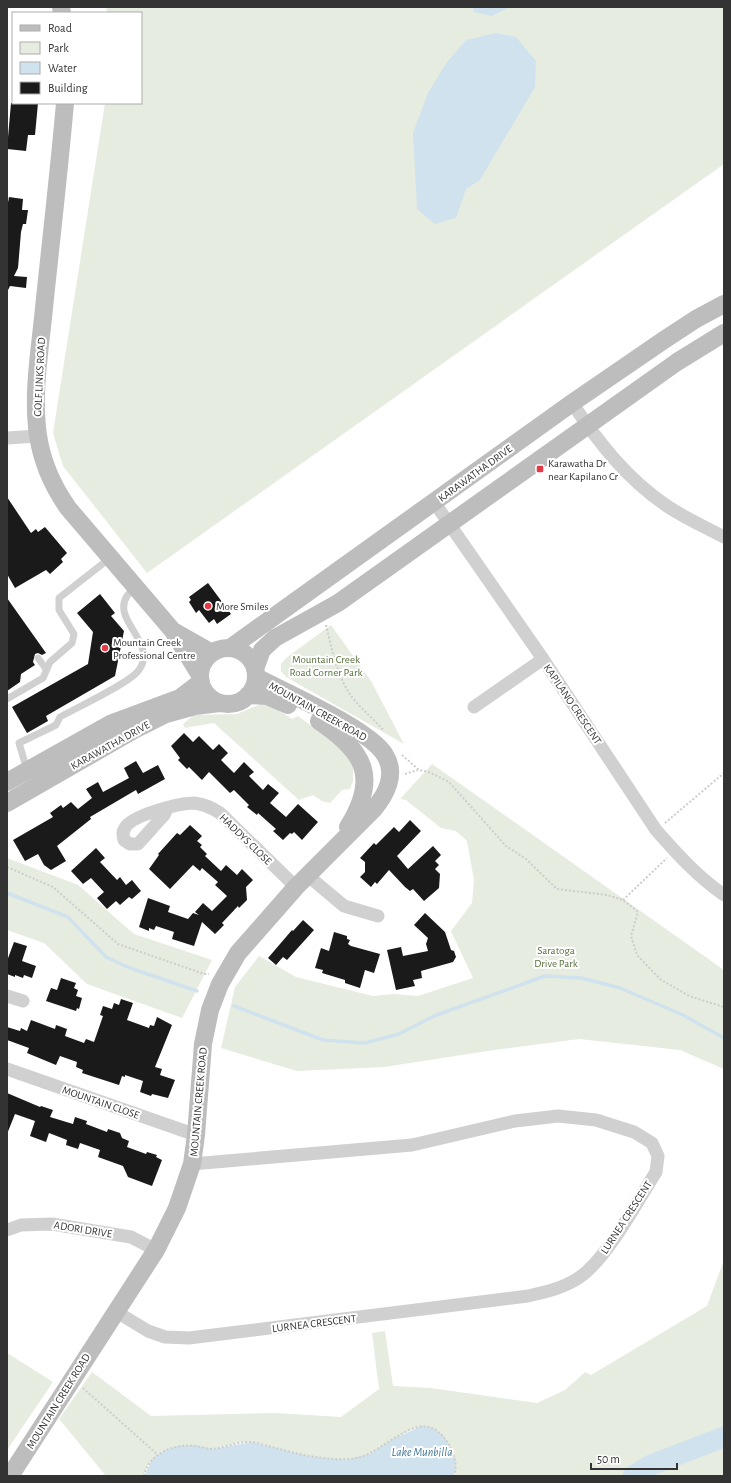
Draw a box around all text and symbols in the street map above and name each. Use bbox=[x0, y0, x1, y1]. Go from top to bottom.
legend bbox=[12, 12, 142, 104]
text: Road bbox=[48, 22, 72, 34]
text: Park bbox=[48, 42, 69, 54]
text: Water bbox=[48, 62, 77, 74]
text: Building bbox=[48, 82, 88, 94]
street label: GOLF LINKS ROAD bbox=[32, 337, 47, 417]
street label: KARAWATHA DRIVE bbox=[436, 443, 515, 504]
place label: Karawatha Dr near Kapilano Cr bbox=[548, 458, 618, 482]
marker: Karawatha Dr near Kapilano Cr bbox=[535, 464, 545, 474]
marker: More Smiles bbox=[203, 601, 213, 611]
place label: More Smiles bbox=[216, 601, 269, 612]
place label: Mountain Creek Professional Centre bbox=[113, 637, 195, 661]
marker: Mountain Creek Professional Centre bbox=[100, 643, 110, 653]
park label: Mountain Creek Road Corner Park bbox=[289, 654, 363, 678]
street label: KAPILANO CRESCENT bbox=[542, 662, 604, 747]
street label: MOUNTAIN CREEK ROAD bbox=[267, 680, 368, 743]
street label: KARAWATHA DRIVE bbox=[69, 719, 152, 772]
street label: HADDYS CLOSE bbox=[217, 812, 274, 867]
park label: Saratoga Drive Park bbox=[534, 945, 578, 969]
street label: MOUNTAIN CREEK ROAD bbox=[188, 1047, 209, 1157]
street label: MOUNTAIN CLOSE bbox=[61, 1084, 141, 1121]
street label: LURNEA CRESCENT bbox=[599, 1178, 654, 1256]
street label: ADORI DRIVE bbox=[53, 1219, 114, 1240]
street label: LURNEA CRESCENT bbox=[271, 1313, 357, 1334]
street label: MOUNTAIN CREEK ROAD bbox=[25, 1352, 92, 1451]
scale bar bbox=[591, 1445, 677, 1471]
water label: Lake Munbilla bbox=[392, 1446, 452, 1458]
text: 50 m bbox=[597, 1453, 620, 1465]

